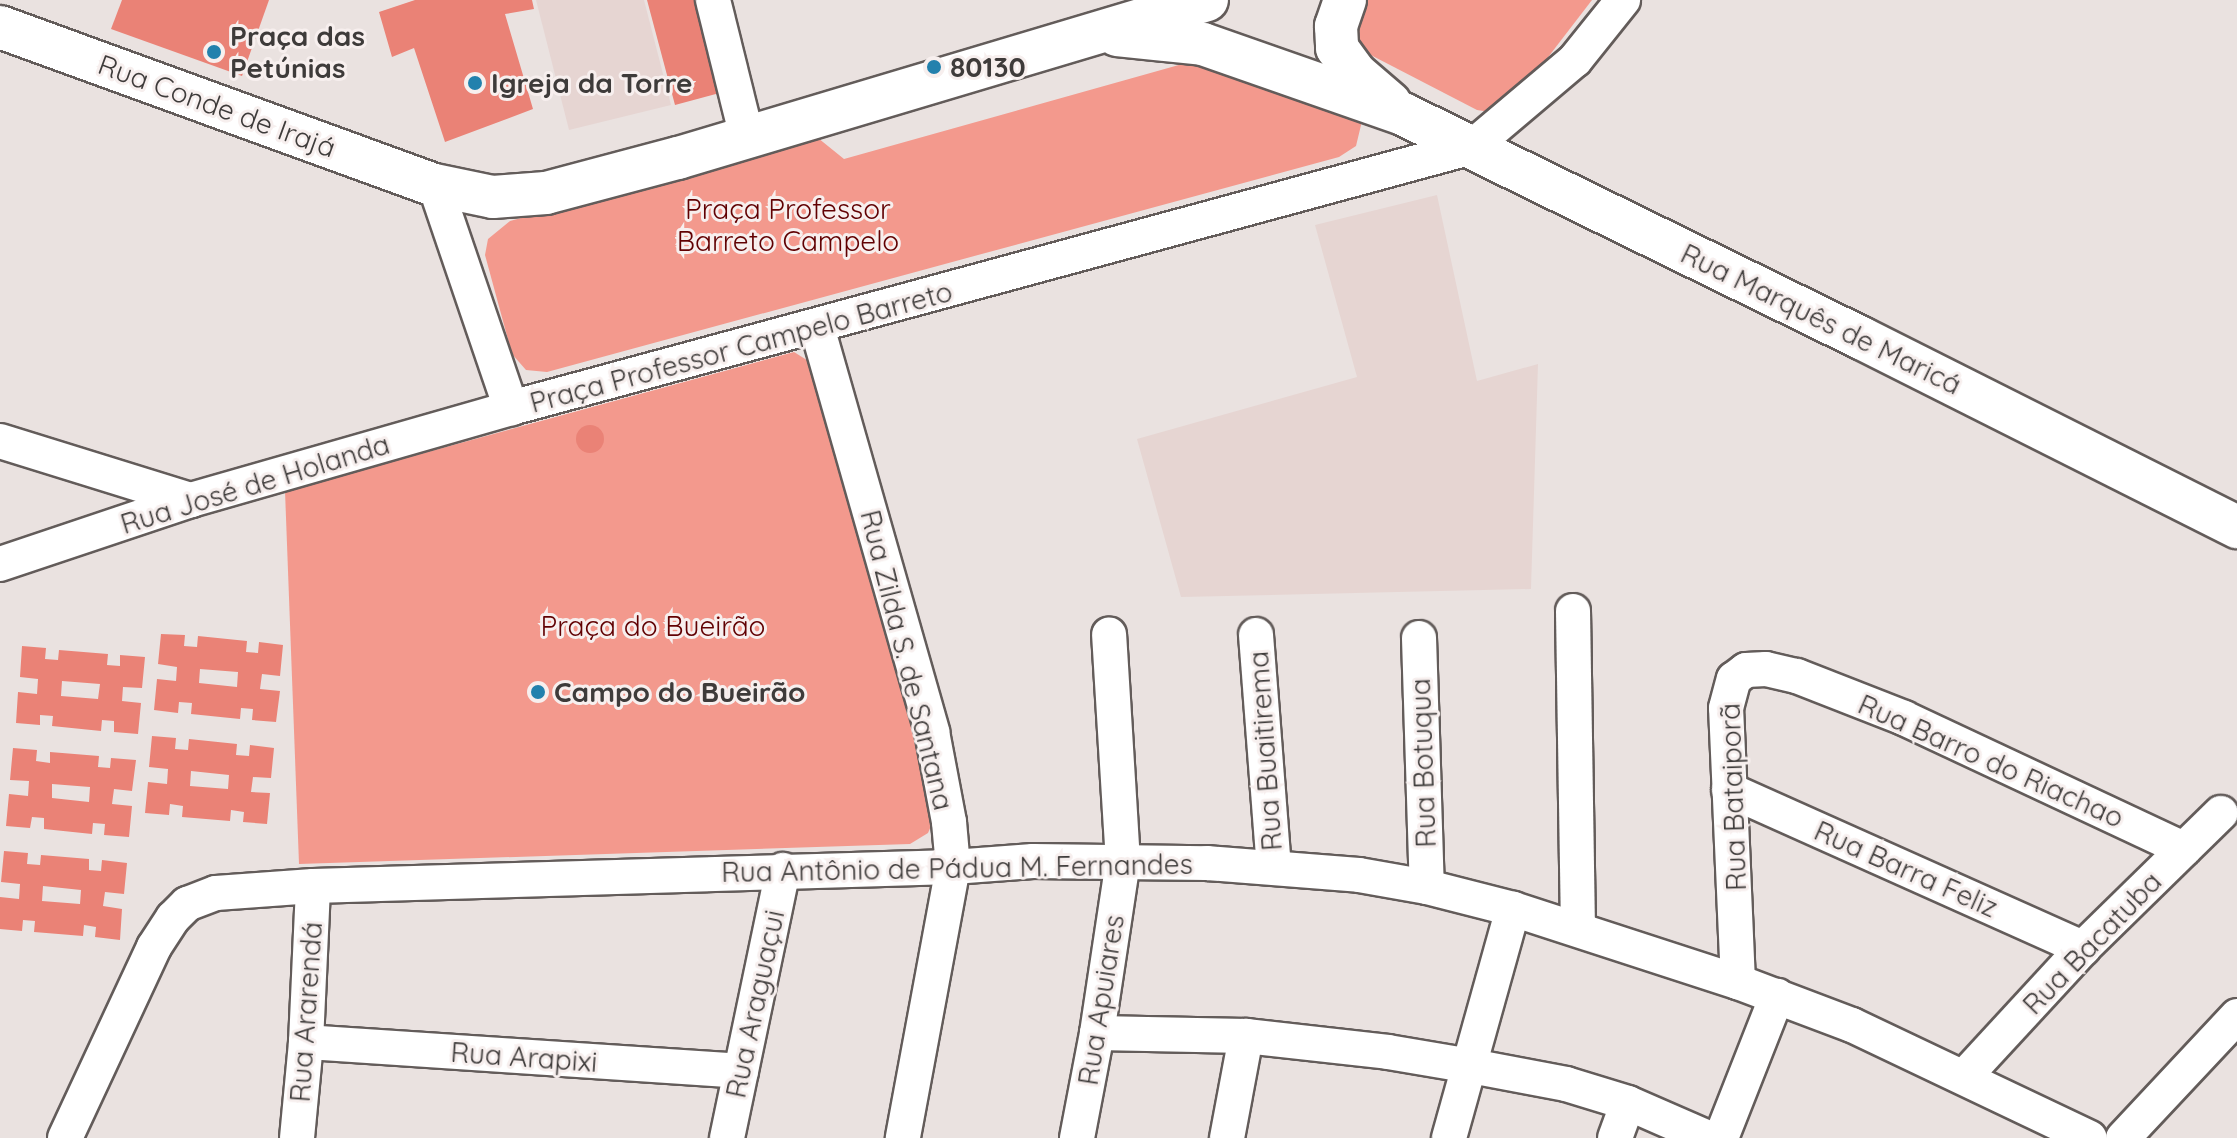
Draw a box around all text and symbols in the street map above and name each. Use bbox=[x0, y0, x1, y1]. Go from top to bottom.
place label: Praça das Petúnias bbox=[230, 19, 365, 85]
marker: Praça das Petúnias bbox=[205, 43, 223, 61]
street label: Rua Conde de Irajá bbox=[94, 47, 340, 165]
place label: 80130 bbox=[950, 50, 1026, 84]
marker: 80130 bbox=[925, 58, 943, 76]
place label: Igreja da Torre bbox=[491, 66, 693, 100]
marker: Igreja da Torre bbox=[466, 74, 484, 92]
park label: Praça Professor Barreto Campelo bbox=[677, 192, 899, 258]
street label: Rua Marquês de Maricá bbox=[1675, 236, 1967, 402]
street label: Praça Professor Campelo Barreto bbox=[526, 274, 956, 420]
street label: Rua José de Holanda bbox=[116, 427, 394, 541]
street label: Rua Zilda S. de Santana bbox=[853, 506, 961, 814]
park label: Praça do Bueirão bbox=[540, 609, 766, 643]
street label: Rua Buaitirema bbox=[1241, 650, 1289, 852]
place label: Campo do Bueirão bbox=[554, 675, 806, 709]
street label: Rua Botuqua bbox=[1403, 678, 1443, 848]
marker: Campo do Bueirão bbox=[529, 683, 547, 701]
street label: Rua Barro do Riachao bbox=[1853, 687, 2129, 835]
street label: Rua Bataiporã bbox=[1713, 702, 1753, 892]
street label: Rua Barra Feliz bbox=[1809, 814, 2003, 924]
street label: Rua Antônio de Pádua M. Fernandes bbox=[721, 847, 1193, 889]
street label: Rua Bacatuba bbox=[2016, 865, 2168, 1021]
street label: Rua Araguaçui bbox=[719, 907, 791, 1101]
street label: Rua Apuiares bbox=[1071, 912, 1131, 1088]
street label: Rua Ararendá bbox=[283, 921, 329, 1103]
street label: Rua Arapixi bbox=[449, 1035, 599, 1079]

